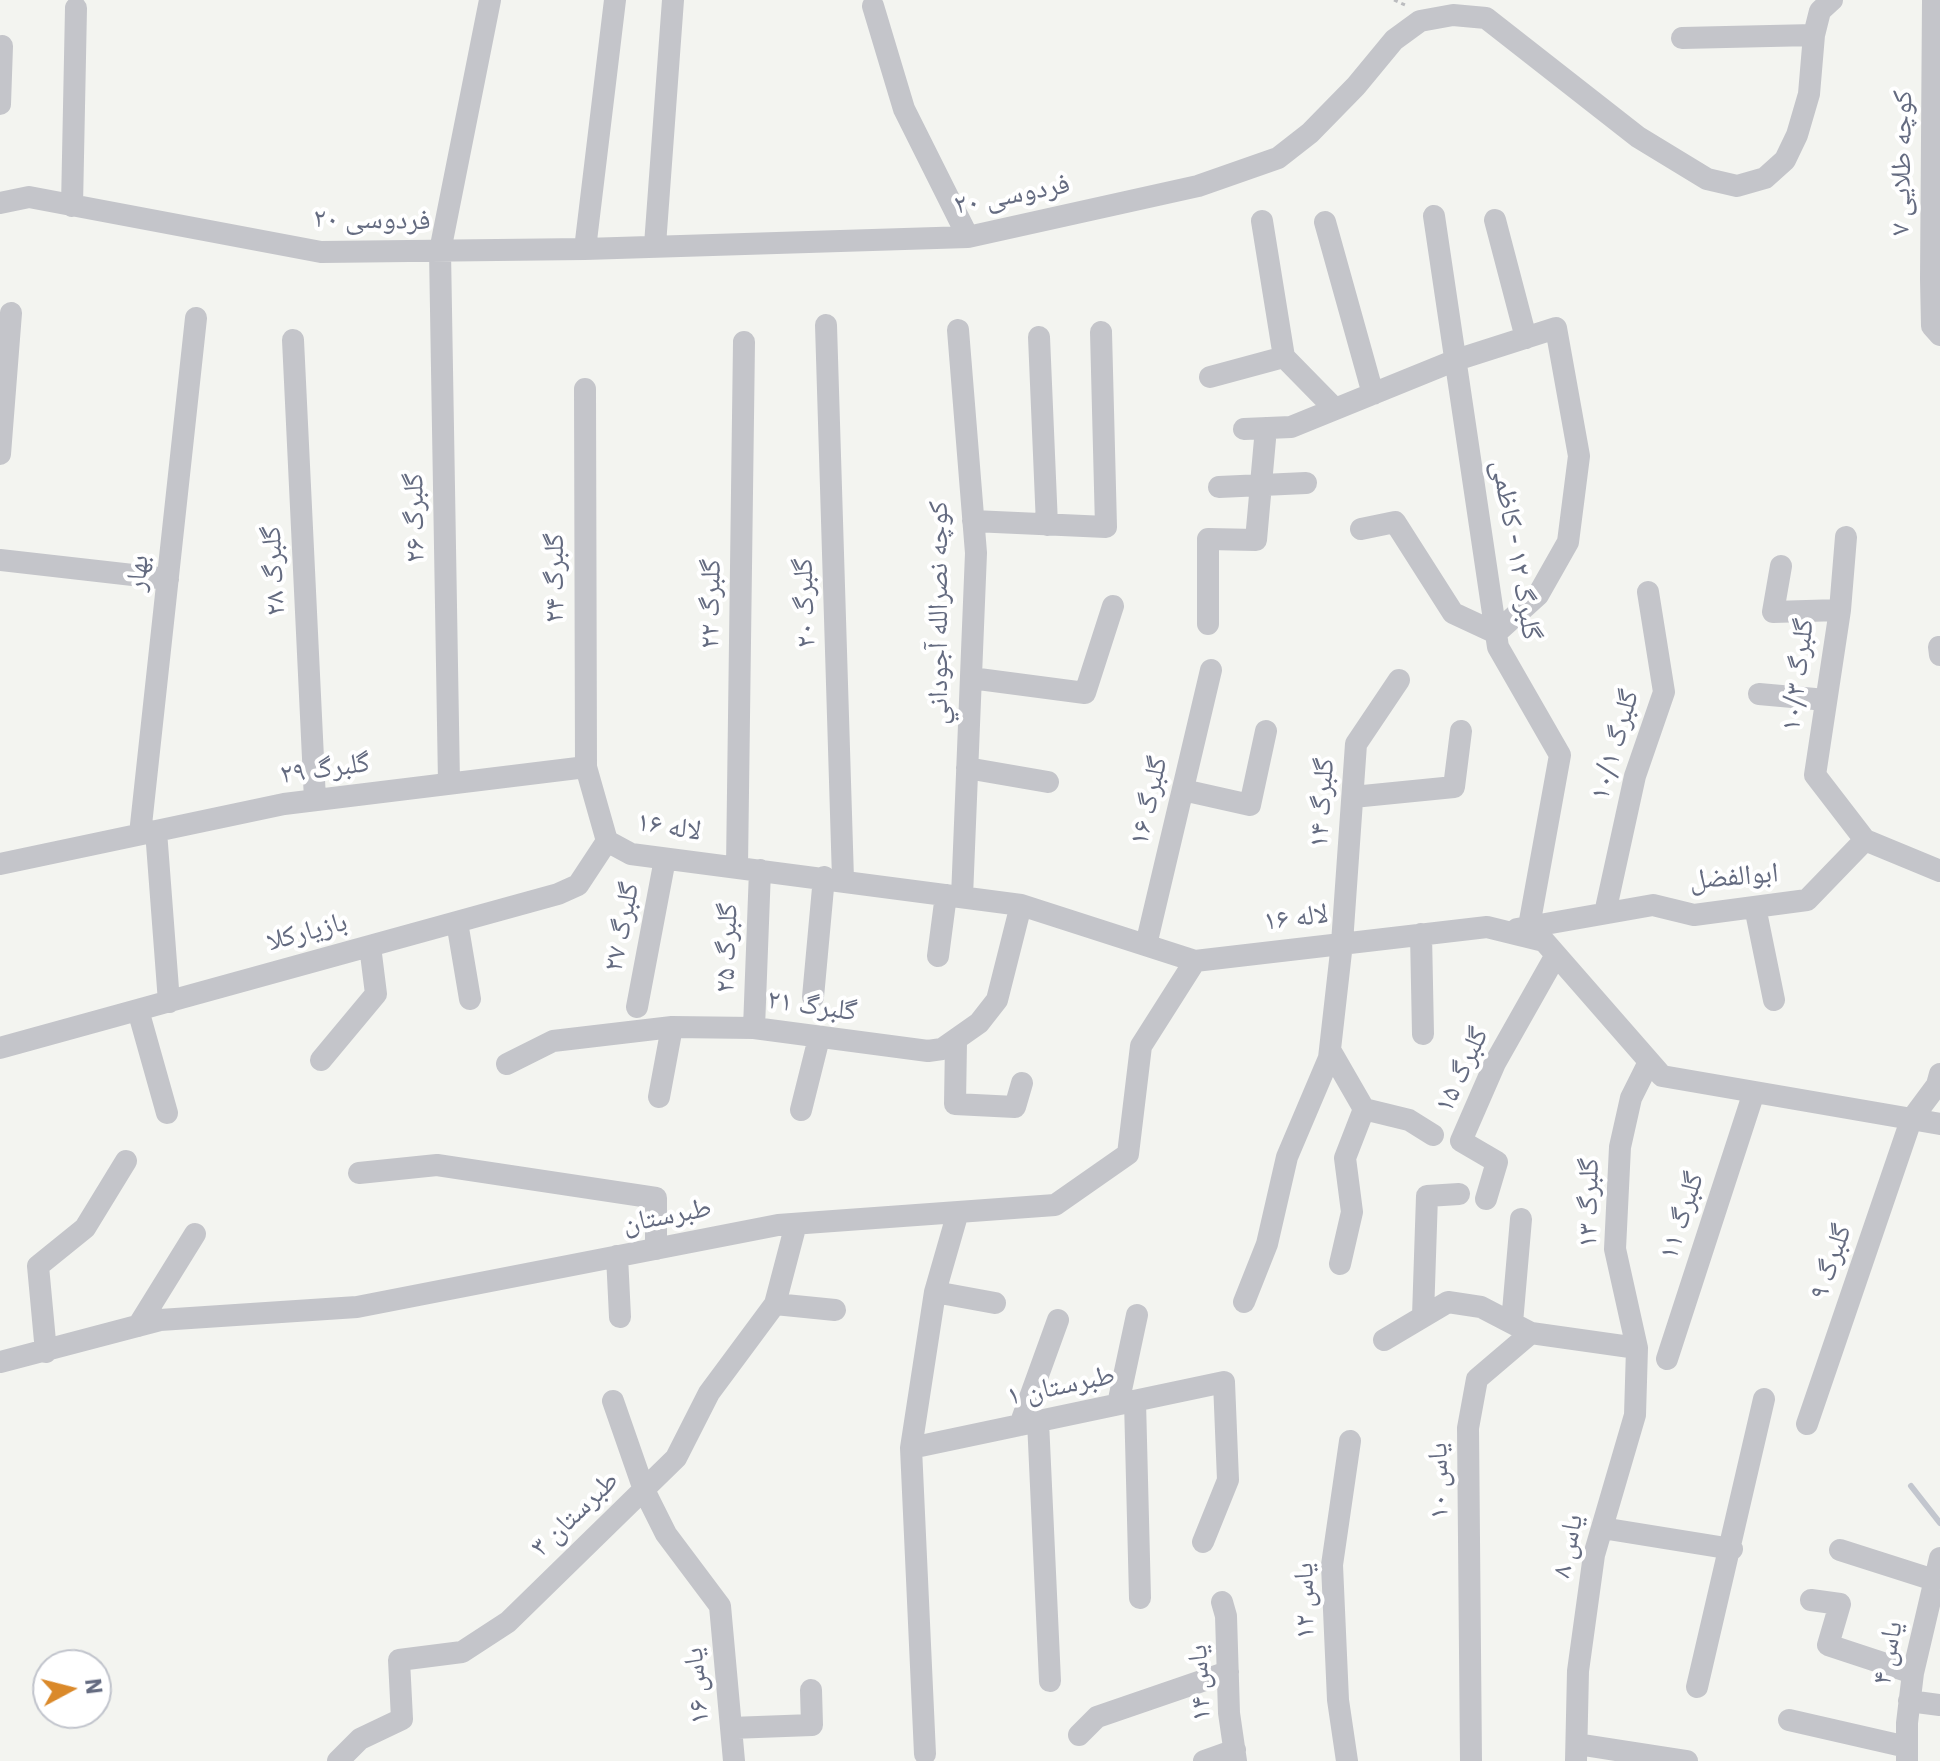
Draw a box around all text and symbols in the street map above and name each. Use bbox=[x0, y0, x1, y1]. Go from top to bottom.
street label: کوچه طلایی ۷ bbox=[1884, 90, 1920, 236]
street label: فردوسی ۲۰ bbox=[951, 167, 1073, 223]
street label: فردوسی ۲۰ bbox=[313, 202, 431, 238]
street label: گلبرگ ۱۲ - کاظمی bbox=[1484, 457, 1548, 643]
street label: گلبرگ ۲۶ bbox=[397, 473, 433, 563]
street label: كوچه نصرالله آجوداني bbox=[922, 501, 956, 725]
street label: گلبرگ ۲۸ bbox=[255, 525, 293, 617]
street label: گلبرگ ۲۴ bbox=[538, 533, 572, 623]
street label: بهار bbox=[119, 553, 157, 593]
street label: گلبرگ ۲۰ bbox=[787, 557, 823, 649]
street label: گلبرگ ۲۲ bbox=[693, 559, 729, 649]
street label: گلبرگ ۱۰/۳ bbox=[1774, 617, 1822, 733]
street label: گلبرگ ۱۰/۱ bbox=[1583, 686, 1647, 804]
street label: گلبرگ ۲۹ bbox=[278, 746, 372, 792]
street label: گلبرگ ۱۶ bbox=[1123, 753, 1175, 849]
street label: گلبرگ ۱۴ bbox=[1302, 757, 1342, 849]
street label: لاله ۱۶ bbox=[634, 805, 704, 849]
street label: ابوالفضل bbox=[1688, 856, 1780, 898]
street label: گلبرگ ۲۷ bbox=[597, 880, 647, 974]
street label: لاله ۱۶ bbox=[1262, 897, 1330, 939]
street label: گلبرگ ۲۵ bbox=[709, 902, 745, 994]
street label: بازیارکلا bbox=[263, 905, 351, 959]
street label: گلبرگ ۲۱ bbox=[765, 983, 859, 1029]
street label: گلبرگ ۱۵ bbox=[1428, 1022, 1496, 1118]
street label: گلبرگ ۱۳ bbox=[1571, 1158, 1607, 1248]
street label: گلبرگ ۱۱ bbox=[1652, 1168, 1712, 1264]
street label: طبرستان bbox=[620, 1191, 714, 1241]
street label: گلبرگ ۹ bbox=[1803, 1220, 1859, 1304]
street label: طبرستان ۱ bbox=[1004, 1358, 1118, 1414]
street label: یاس ۱۰ bbox=[1422, 1442, 1456, 1520]
street label: طبرستان ۳ bbox=[524, 1464, 626, 1564]
street label: یاس ۸ bbox=[1545, 1511, 1591, 1581]
street label: یاس ۱۲ bbox=[1288, 1562, 1322, 1640]
street label: یاس ۴ bbox=[1865, 1618, 1911, 1688]
street label: یاس ۱۴ bbox=[1181, 1644, 1219, 1722]
street label: یاس ۱۶ bbox=[677, 1646, 717, 1726]
north arrow bbox=[32, 1649, 112, 1729]
text: N bbox=[79, 1677, 110, 1696]

